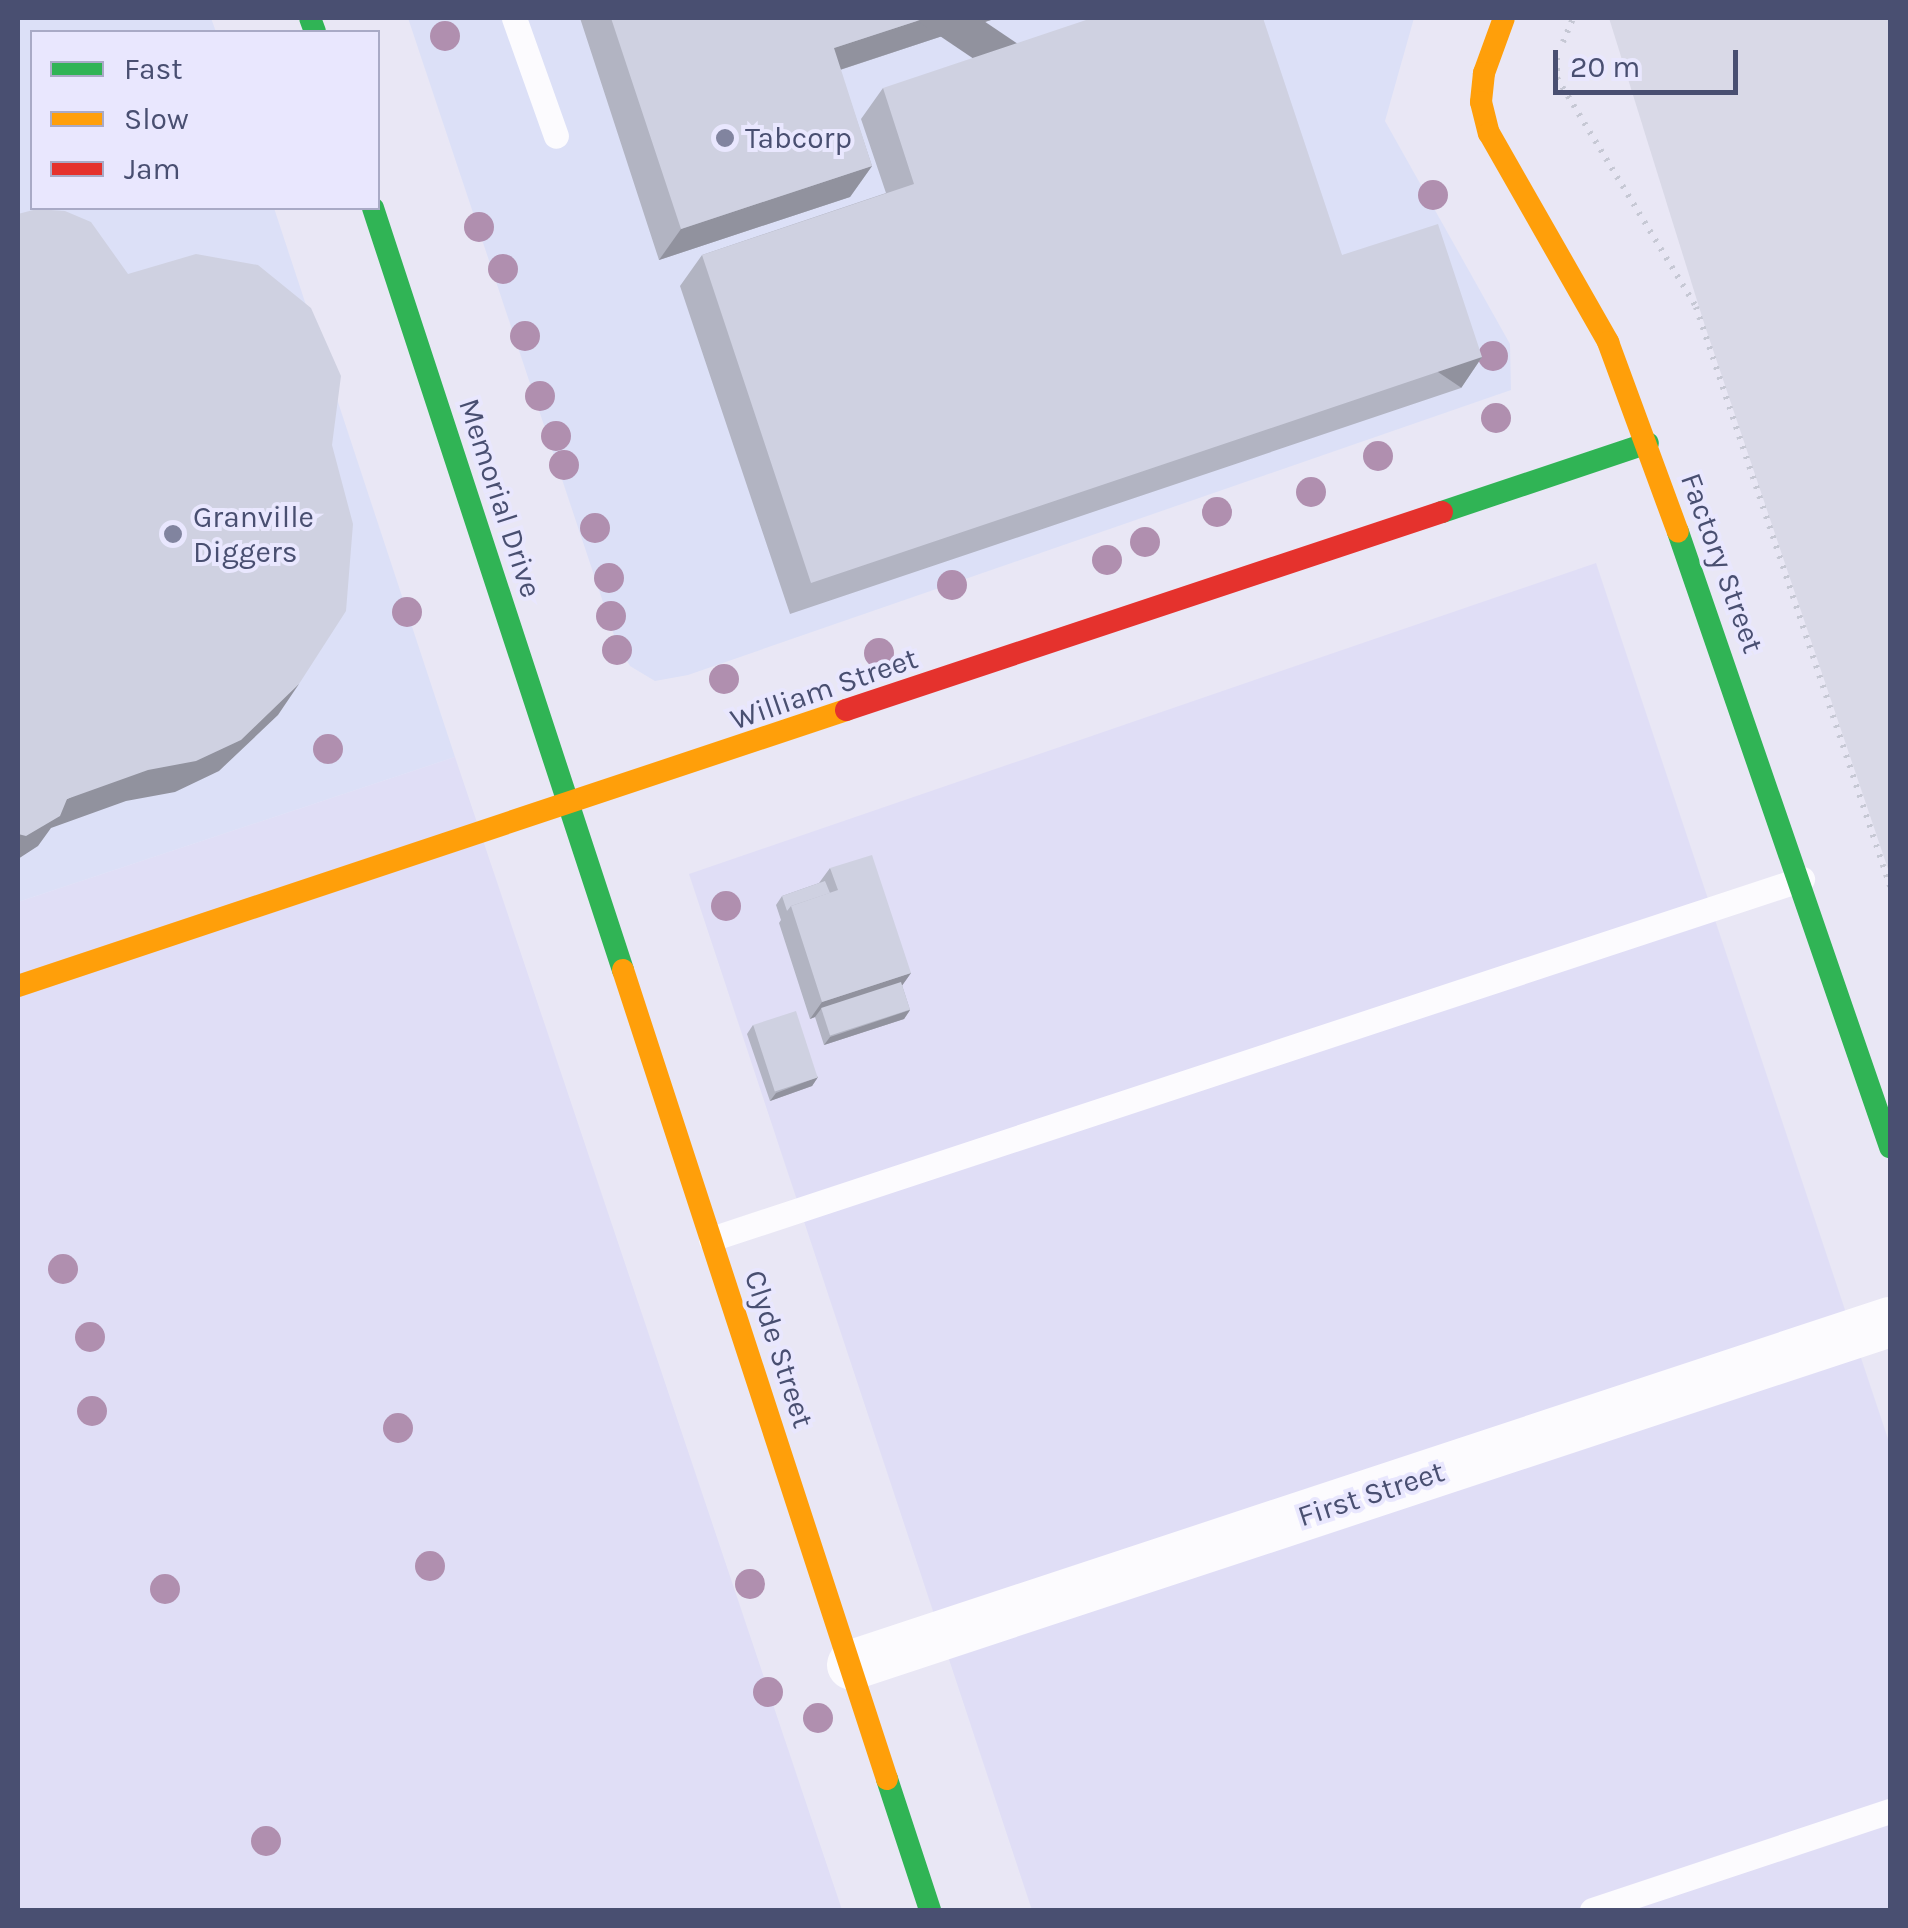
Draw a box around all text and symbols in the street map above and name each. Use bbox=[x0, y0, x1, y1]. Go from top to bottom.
legend bbox=[30, 30, 380, 210]
scale bar bbox=[1558, 30, 1743, 92]
text: 20 m bbox=[1570, 49, 1640, 85]
text: Fast bbox=[124, 51, 183, 87]
text: Slow bbox=[124, 101, 189, 137]
place label: Tabcorp bbox=[745, 120, 852, 156]
marker: Tabcorp bbox=[714, 127, 736, 149]
text: Jam bbox=[124, 151, 181, 187]
street label: Memorial Drive bbox=[451, 394, 549, 602]
street label: Factory Street bbox=[1673, 468, 1771, 658]
place label: Granville Diggers bbox=[193, 499, 314, 570]
marker: Granville Diggers bbox=[162, 523, 184, 545]
street label: William Street bbox=[726, 640, 922, 738]
street label: Clyde Street bbox=[737, 1266, 821, 1432]
street label: First Street bbox=[1293, 1453, 1449, 1535]

